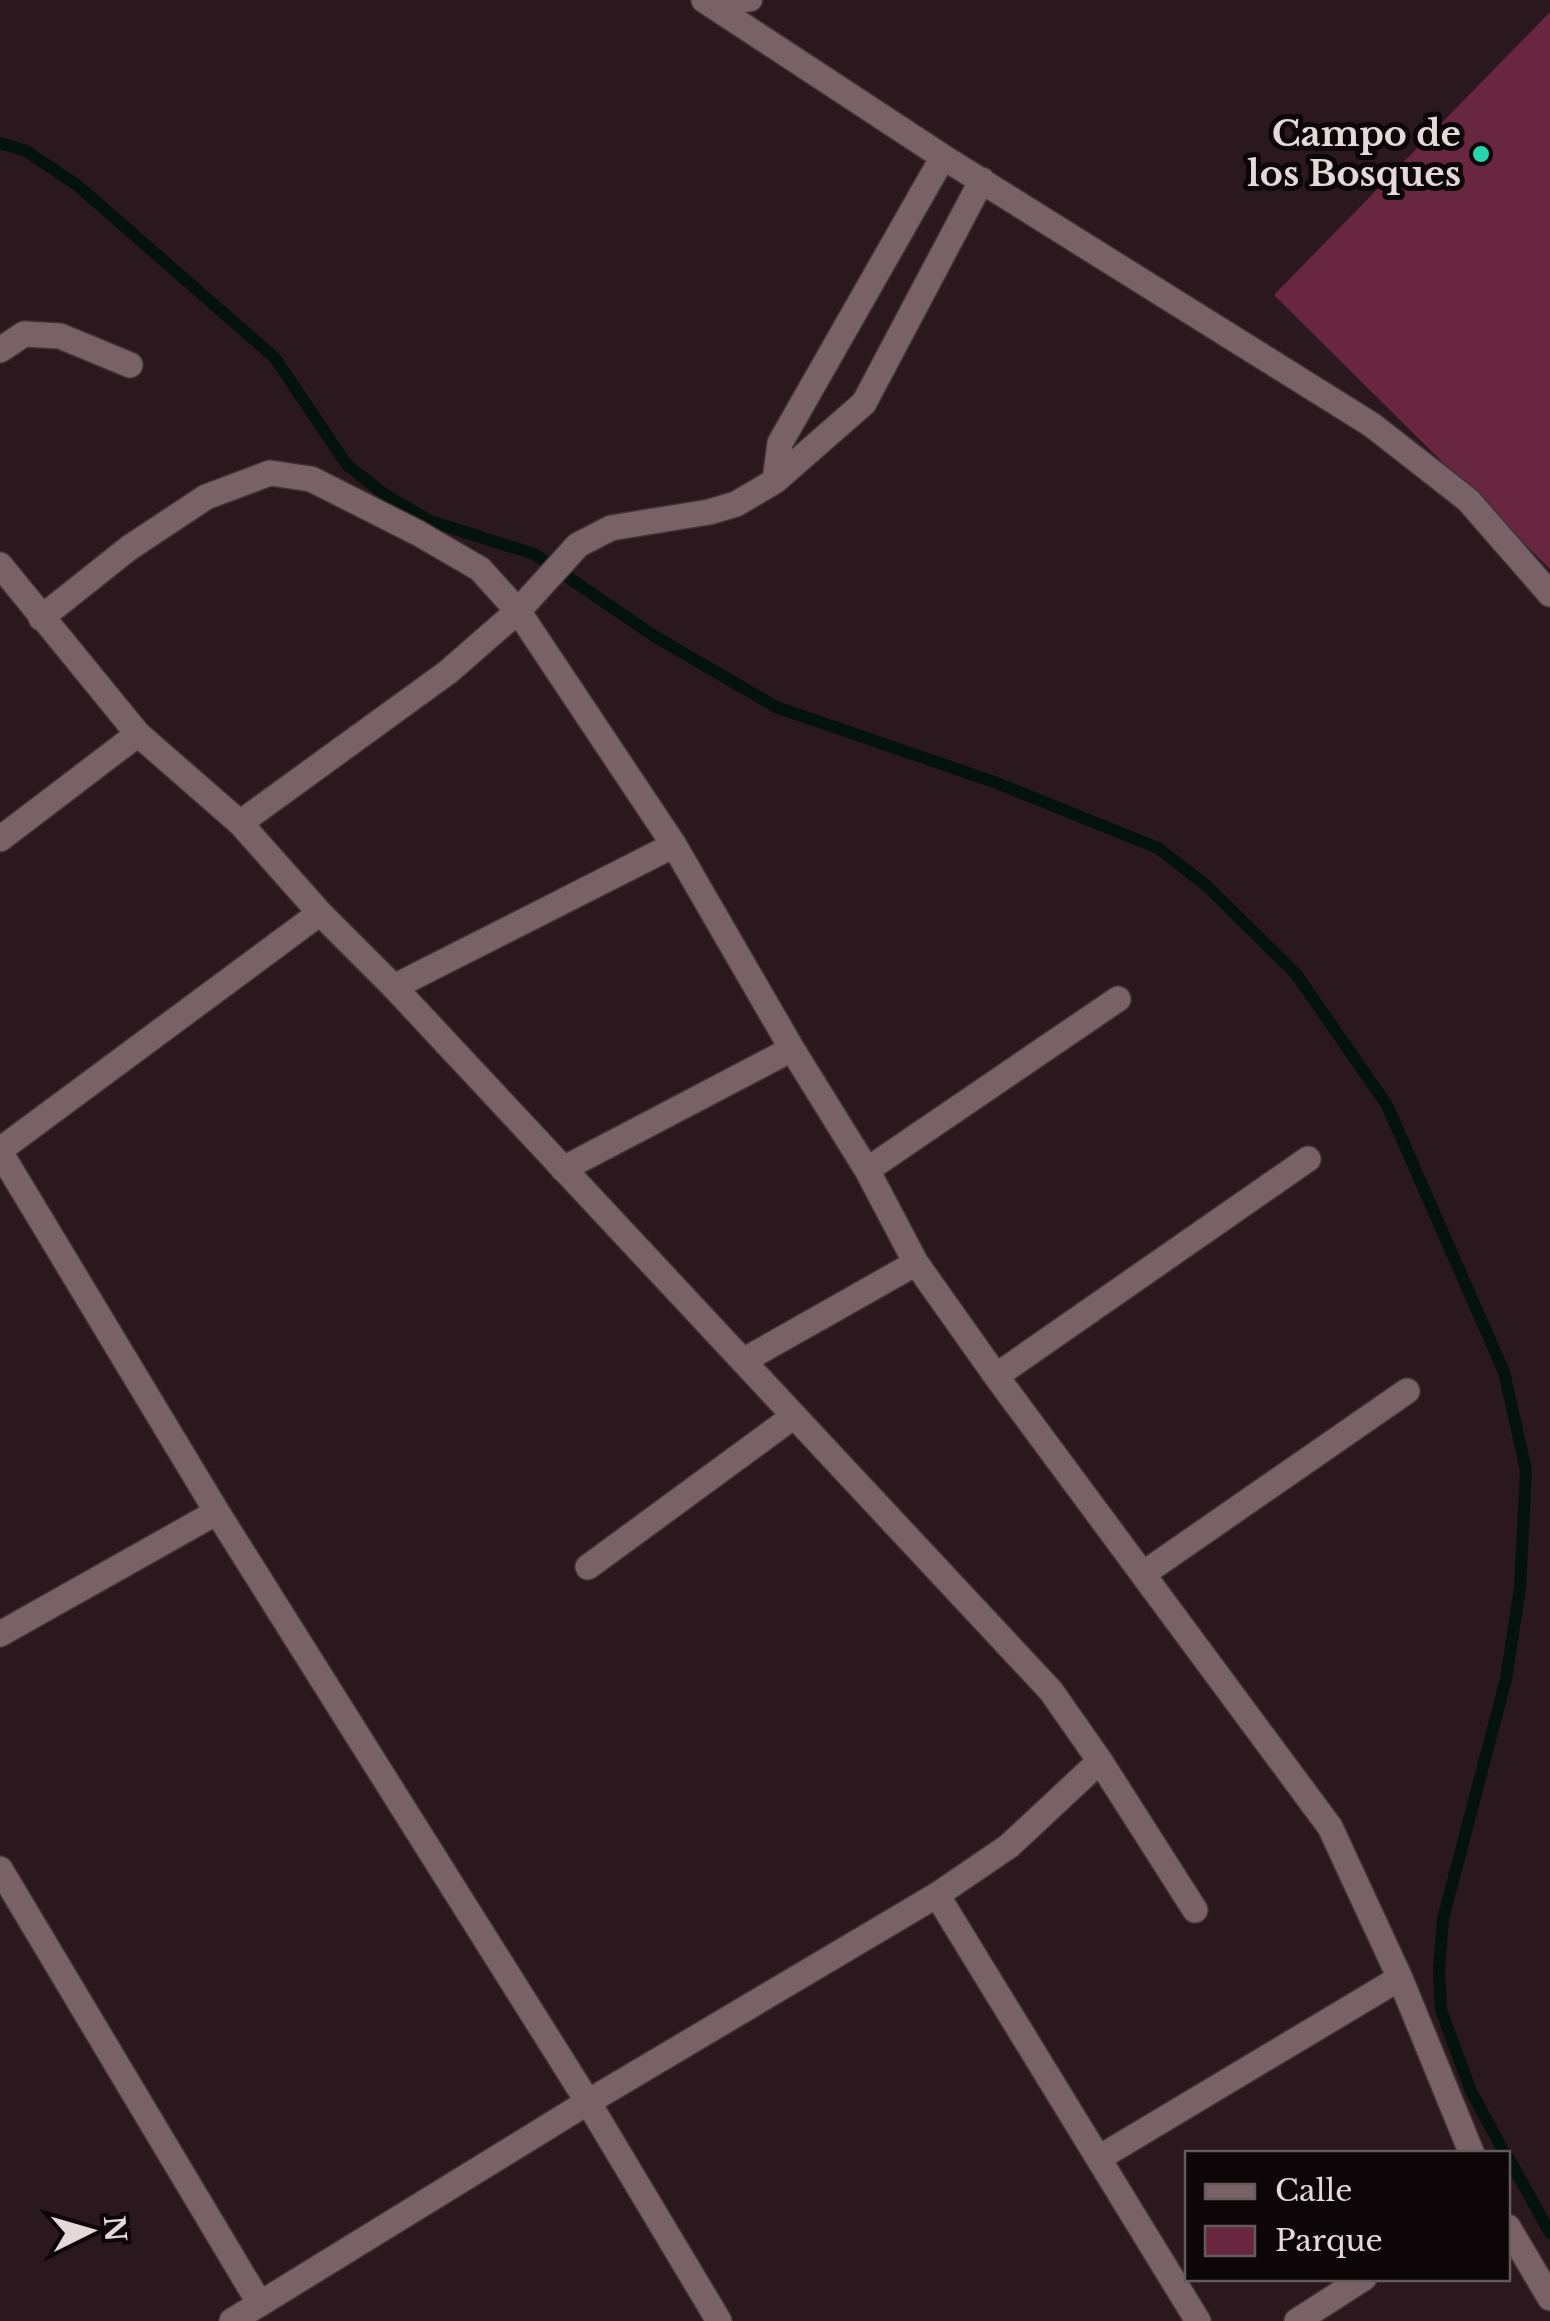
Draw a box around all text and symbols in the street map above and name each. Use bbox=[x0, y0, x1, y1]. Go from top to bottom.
place label: Campo de los Bosques bbox=[1247, 112, 1461, 195]
marker: Campo de los Bosques bbox=[1470, 143, 1492, 165]
legend bbox=[1185, 2151, 1510, 2281]
text: Calle bbox=[1275, 2172, 1352, 2209]
north arrow bbox=[40, 2181, 140, 2281]
text: N bbox=[96, 2214, 133, 2244]
text: Parque bbox=[1275, 2222, 1383, 2259]

